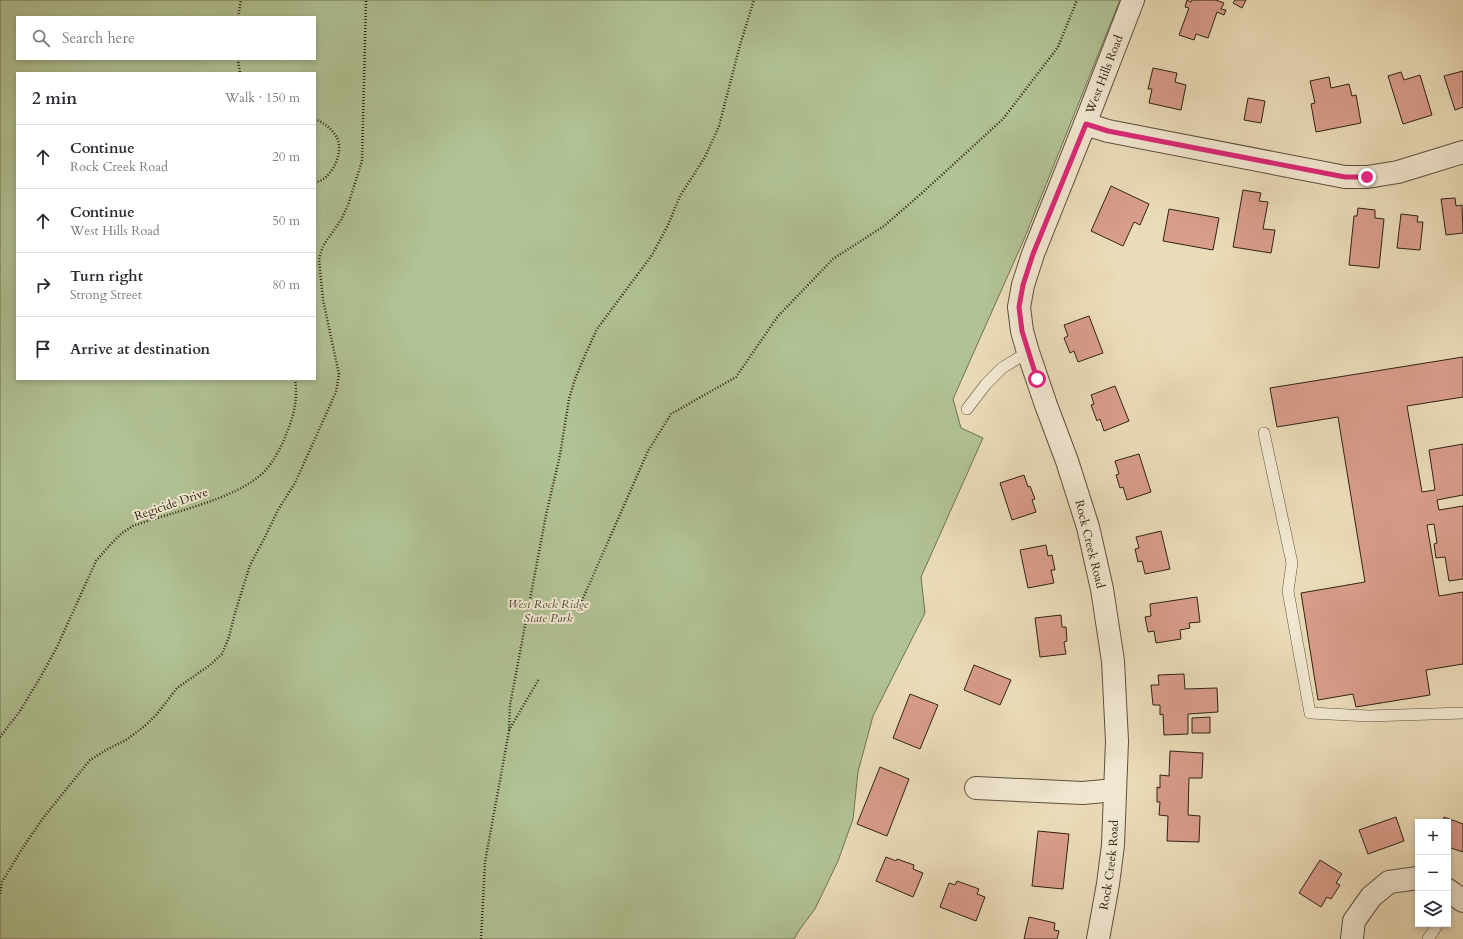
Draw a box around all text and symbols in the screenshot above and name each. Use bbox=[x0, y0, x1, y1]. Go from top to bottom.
search box bbox=[16, 16, 316, 60]
icon: search bbox=[30, 27, 52, 49]
text: Search here bbox=[62, 28, 135, 48]
street label: West Hills Road bbox=[1081, 32, 1127, 117]
text: 2 min bbox=[32, 87, 77, 110]
text: Walk · 150 m bbox=[225, 89, 300, 107]
text: Continue bbox=[70, 138, 135, 158]
icon: ahead bbox=[32, 146, 54, 168]
text: 20 m bbox=[272, 148, 300, 166]
text: Rock Creek Road bbox=[70, 158, 168, 176]
route end bbox=[1358, 168, 1376, 186]
text: Continue bbox=[70, 202, 135, 222]
icon: ahead bbox=[32, 210, 54, 232]
text: 50 m bbox=[272, 212, 300, 230]
text: West Hills Road bbox=[70, 222, 160, 240]
text: Turn right bbox=[70, 266, 143, 286]
icon: right bbox=[32, 274, 54, 296]
text: 80 m bbox=[272, 276, 300, 294]
text: Strong Street bbox=[70, 286, 142, 304]
icon: arrive bbox=[32, 338, 54, 360]
text: Arrive at destination bbox=[70, 339, 210, 359]
route start bbox=[1028, 370, 1046, 388]
street label: Regicide Drive bbox=[132, 484, 210, 524]
street label: Rock Creek Road bbox=[1071, 498, 1109, 590]
park label: West Rock Ridge State Park bbox=[508, 596, 589, 626]
street label: Rock Creek Road bbox=[1095, 819, 1122, 911]
map controls bbox=[1415, 819, 1451, 927]
button: + bbox=[1415, 819, 1451, 855]
button: − bbox=[1415, 855, 1451, 891]
button: layers bbox=[1415, 891, 1451, 927]

